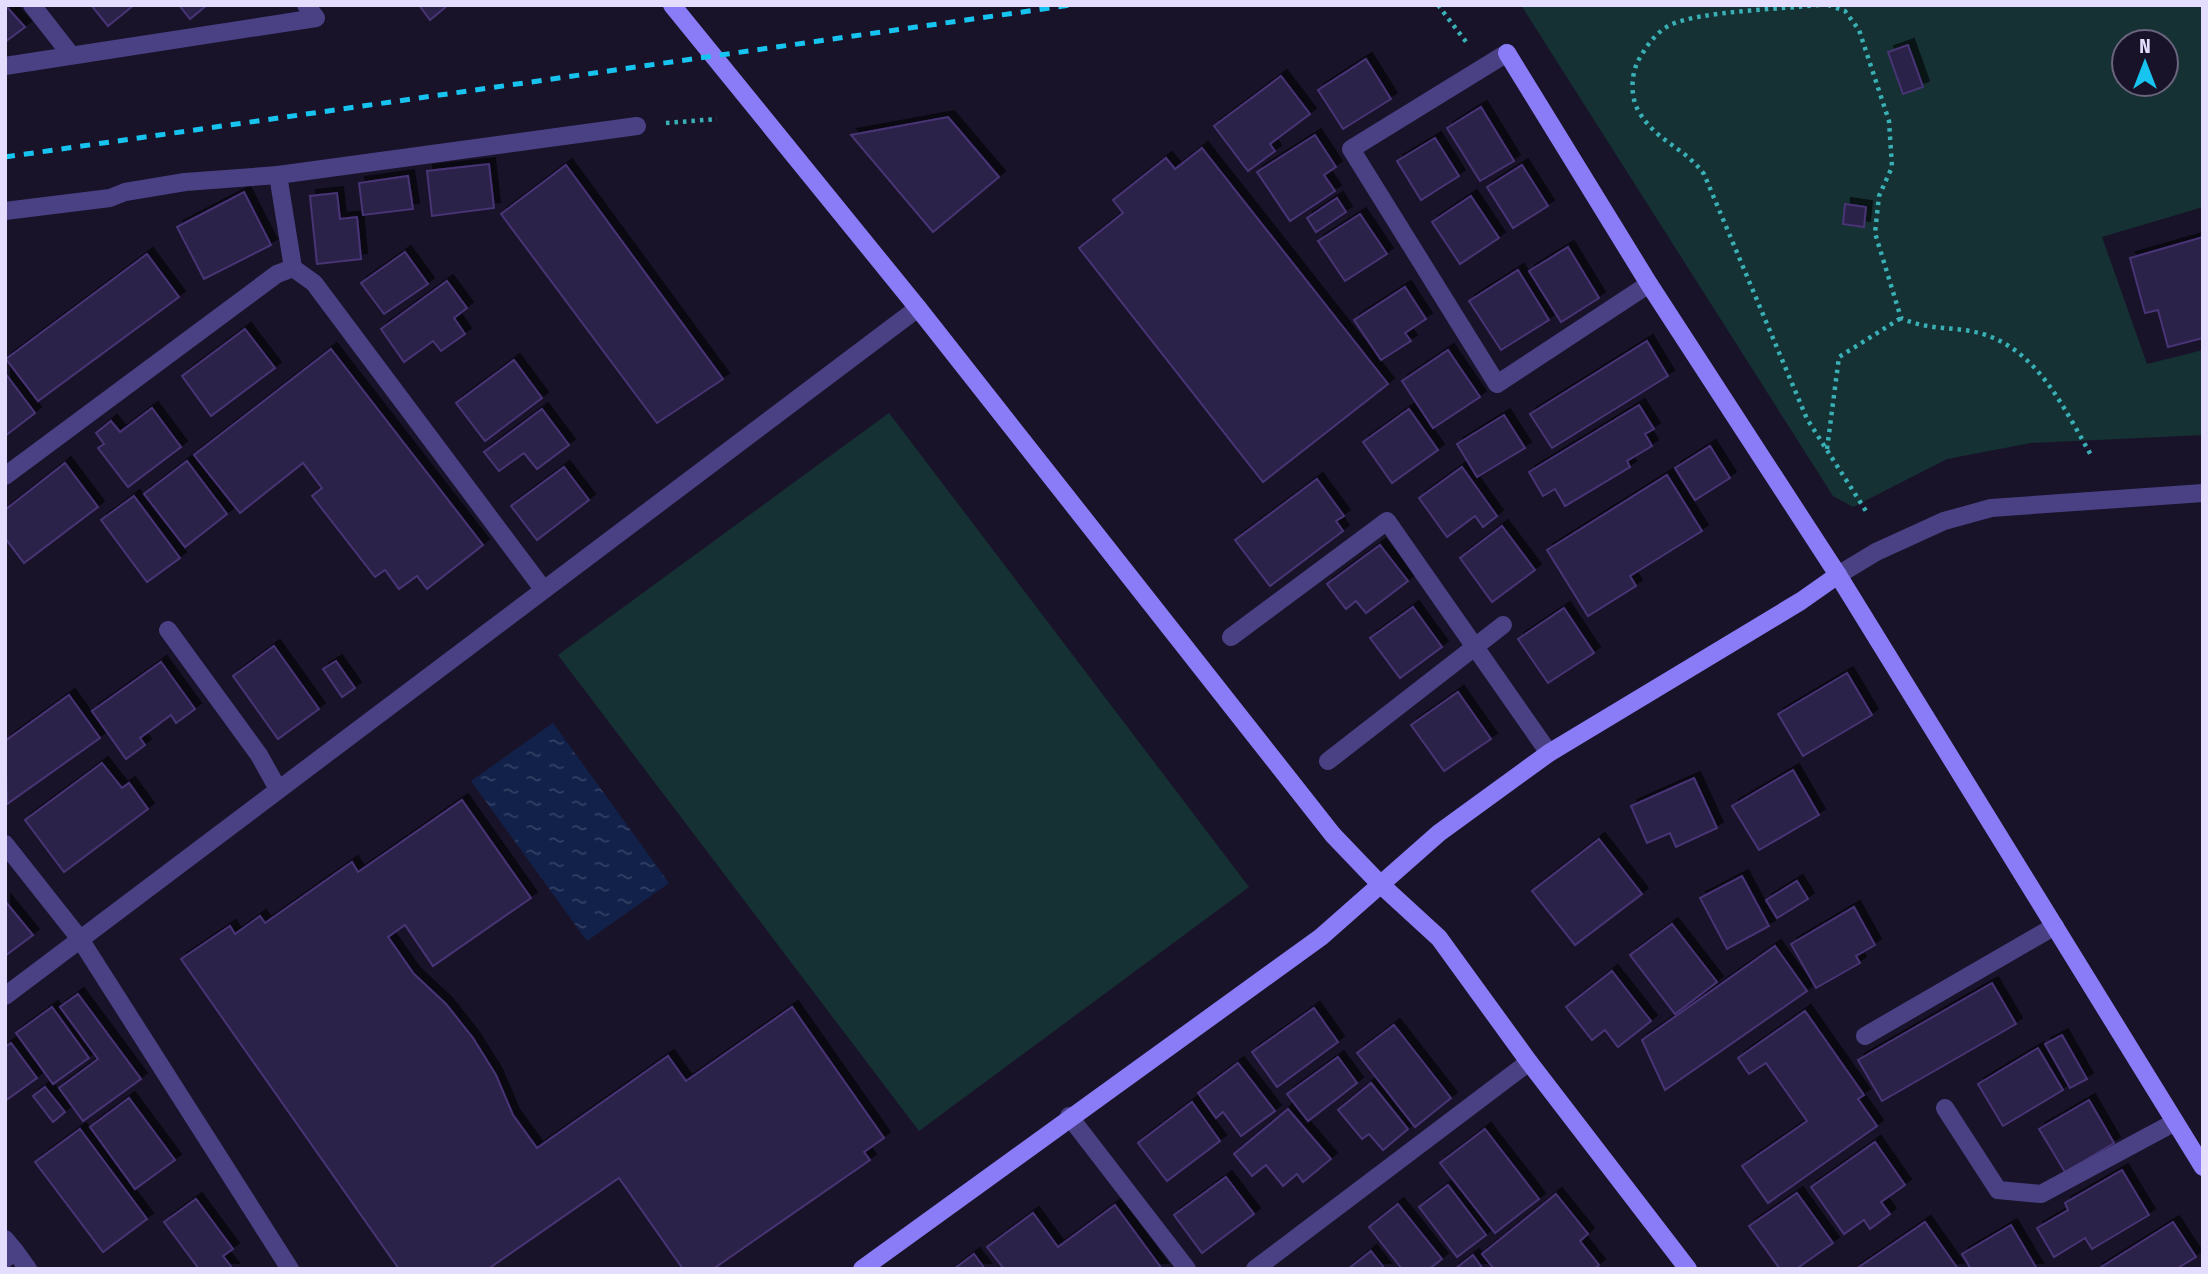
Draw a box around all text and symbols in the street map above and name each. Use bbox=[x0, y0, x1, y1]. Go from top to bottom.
north arrow bbox=[2110, 28, 2180, 98]
text: N bbox=[2139, 35, 2151, 58]

